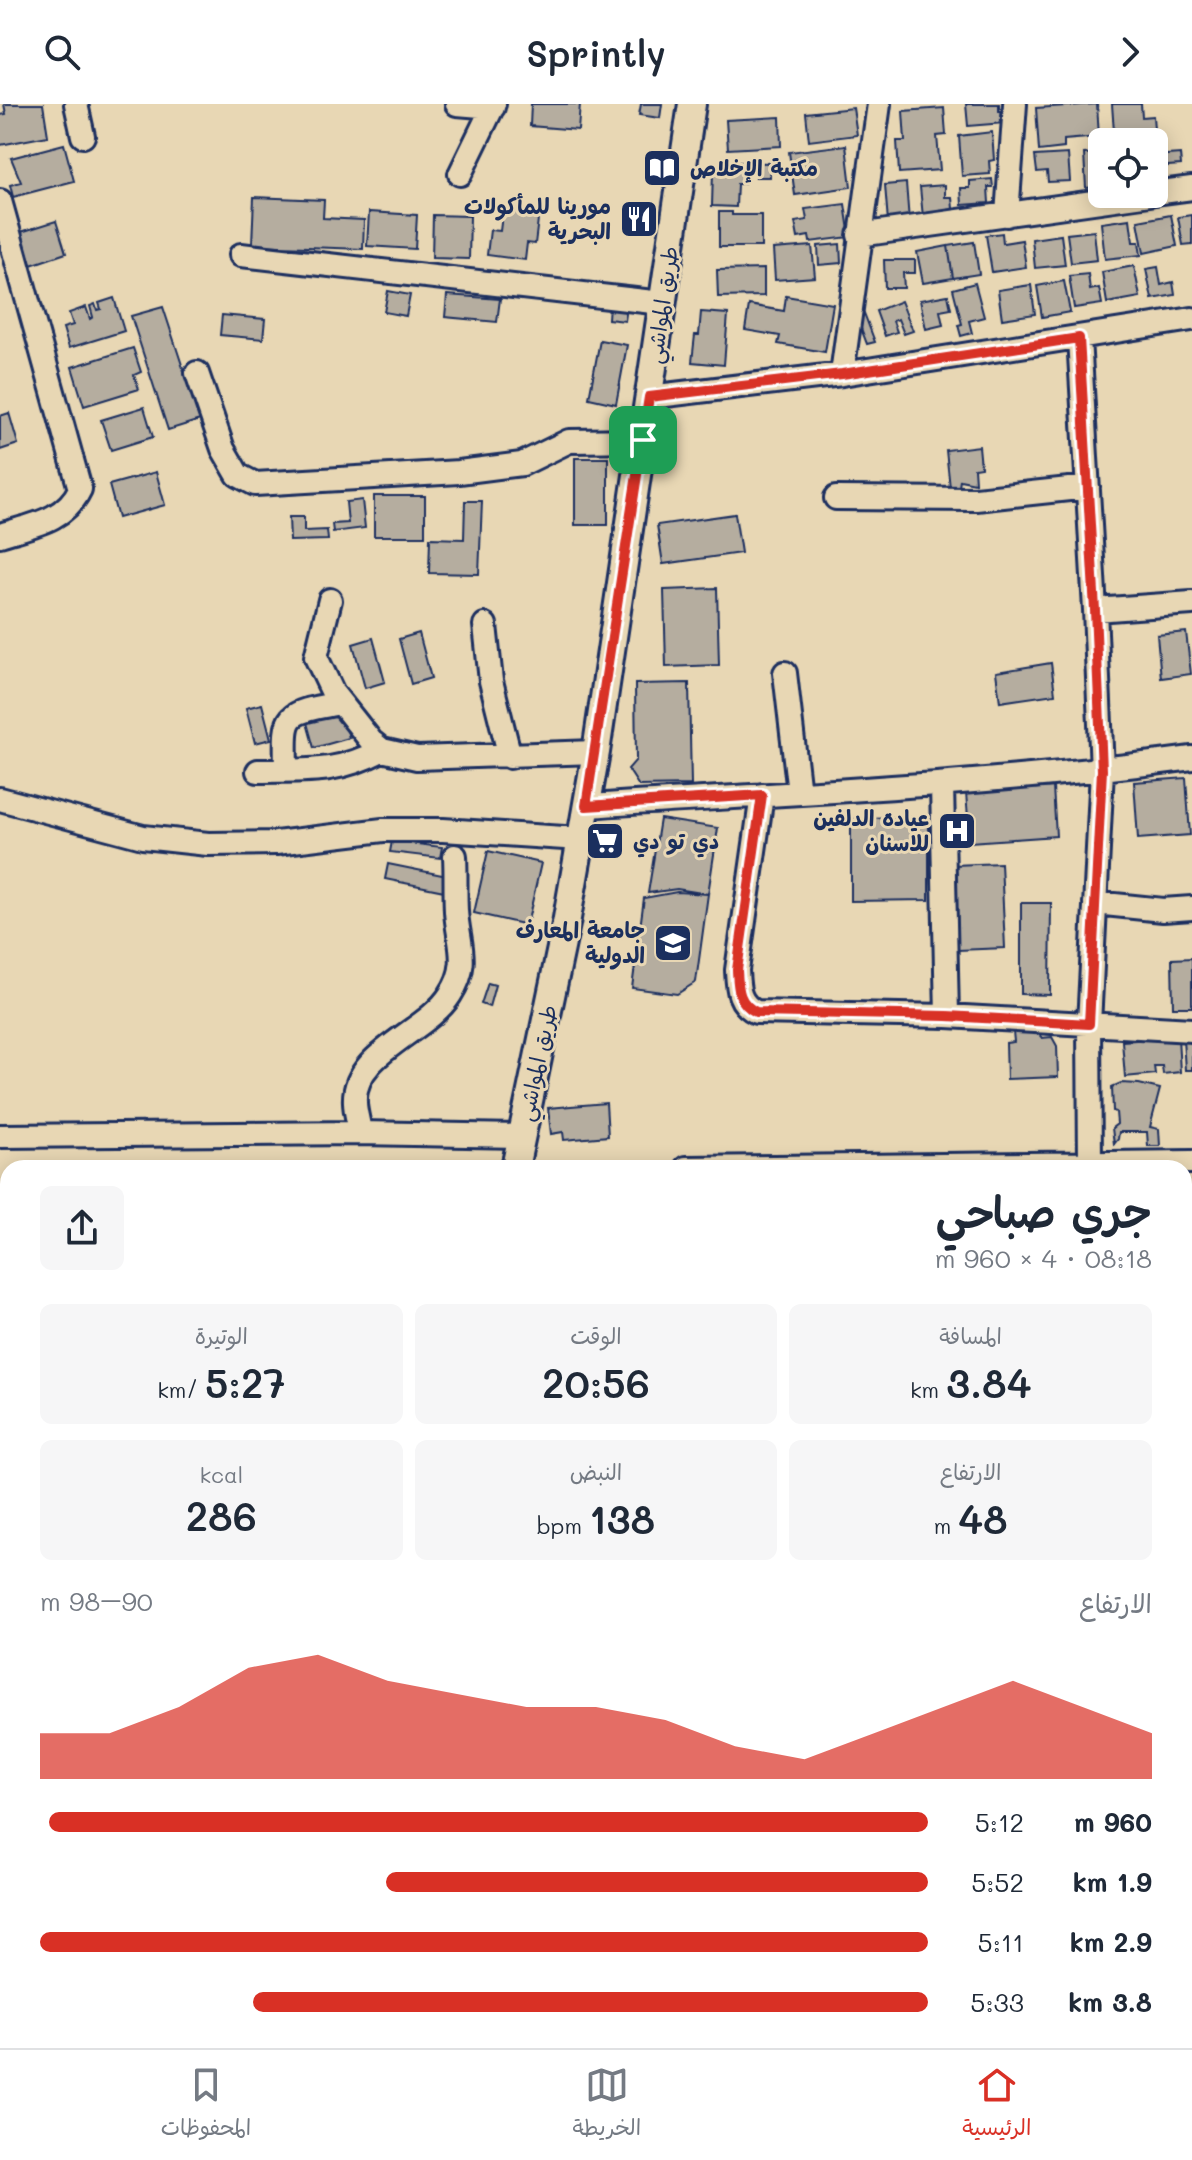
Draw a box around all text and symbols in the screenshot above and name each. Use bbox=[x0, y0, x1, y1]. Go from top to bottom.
text: Sprintly bbox=[526, 29, 666, 76]
icon: search bbox=[40, 30, 84, 74]
icon: forward bbox=[1108, 30, 1152, 74]
map controls bbox=[1088, 128, 1168, 208]
button: locate bbox=[1088, 128, 1168, 208]
library icon: مكتبة الإخلاص bbox=[641, 147, 683, 189]
place label: مكتبة الإخلاص bbox=[690, 153, 818, 183]
place label: مورينا للمأكولات البحرية bbox=[464, 191, 611, 245]
restaurant icon: مورينا للمأكولات البحرية bbox=[618, 198, 660, 240]
street label: طريق المواشي bbox=[639, 244, 690, 366]
pin bbox=[609, 406, 677, 474]
icon: arrive bbox=[621, 418, 665, 462]
place label: عياده الدلفين للاسنان bbox=[813, 803, 929, 857]
hospital icon: عياده الدلفين للاسنان bbox=[936, 810, 978, 852]
supermarket icon: دي تو دي bbox=[584, 820, 626, 862]
place label: دي تو دي bbox=[633, 826, 719, 858]
place label: جامعة المعارف الدولية bbox=[516, 915, 645, 970]
school or university icon: جامعة المعارف الدولية bbox=[652, 922, 694, 964]
street label: طريق المواشي bbox=[510, 1002, 569, 1125]
text: جري صباحي bbox=[936, 1182, 1152, 1239]
button: share bbox=[40, 1186, 124, 1270]
text: 08:18 · 4 × 960 m bbox=[935, 1241, 1152, 1275]
text: الوتيرة bbox=[195, 1321, 248, 1350]
text: الوقت bbox=[570, 1321, 622, 1350]
text: المسافة bbox=[939, 1321, 1002, 1350]
text: 5:27 bbox=[205, 1356, 286, 1408]
text: 20:56 bbox=[542, 1356, 650, 1408]
text: 3.84 bbox=[946, 1356, 1031, 1408]
text: /km bbox=[157, 1375, 205, 1404]
text: km bbox=[910, 1375, 946, 1404]
text: النبض bbox=[570, 1457, 622, 1486]
text: الارتفاع bbox=[940, 1457, 1002, 1486]
text: kcal bbox=[199, 1460, 243, 1489]
text: 286 bbox=[186, 1489, 257, 1541]
text: 138 bbox=[589, 1492, 655, 1544]
text: 48 bbox=[958, 1492, 1008, 1544]
text: bpm bbox=[537, 1511, 589, 1540]
text: m bbox=[934, 1511, 958, 1540]
text: 90–98 m bbox=[40, 1584, 153, 1618]
text: الارتفاع bbox=[1079, 1586, 1152, 1620]
text: 5:12 bbox=[975, 1805, 1024, 1839]
text: 960 m bbox=[1074, 1805, 1152, 1839]
text: 5:52 bbox=[971, 1865, 1024, 1899]
text: 1.9 km bbox=[1073, 1865, 1152, 1899]
text: 5:11 bbox=[978, 1925, 1024, 1959]
text: 2.9 km bbox=[1070, 1925, 1152, 1959]
text: 5:33 bbox=[970, 1985, 1024, 2019]
text: 3.8 km bbox=[1068, 1985, 1152, 2019]
tab: المحفوظات bbox=[161, 2063, 251, 2147]
tab: الخريطة bbox=[572, 2063, 641, 2147]
tab: الرئيسية bbox=[962, 2063, 1031, 2147]

